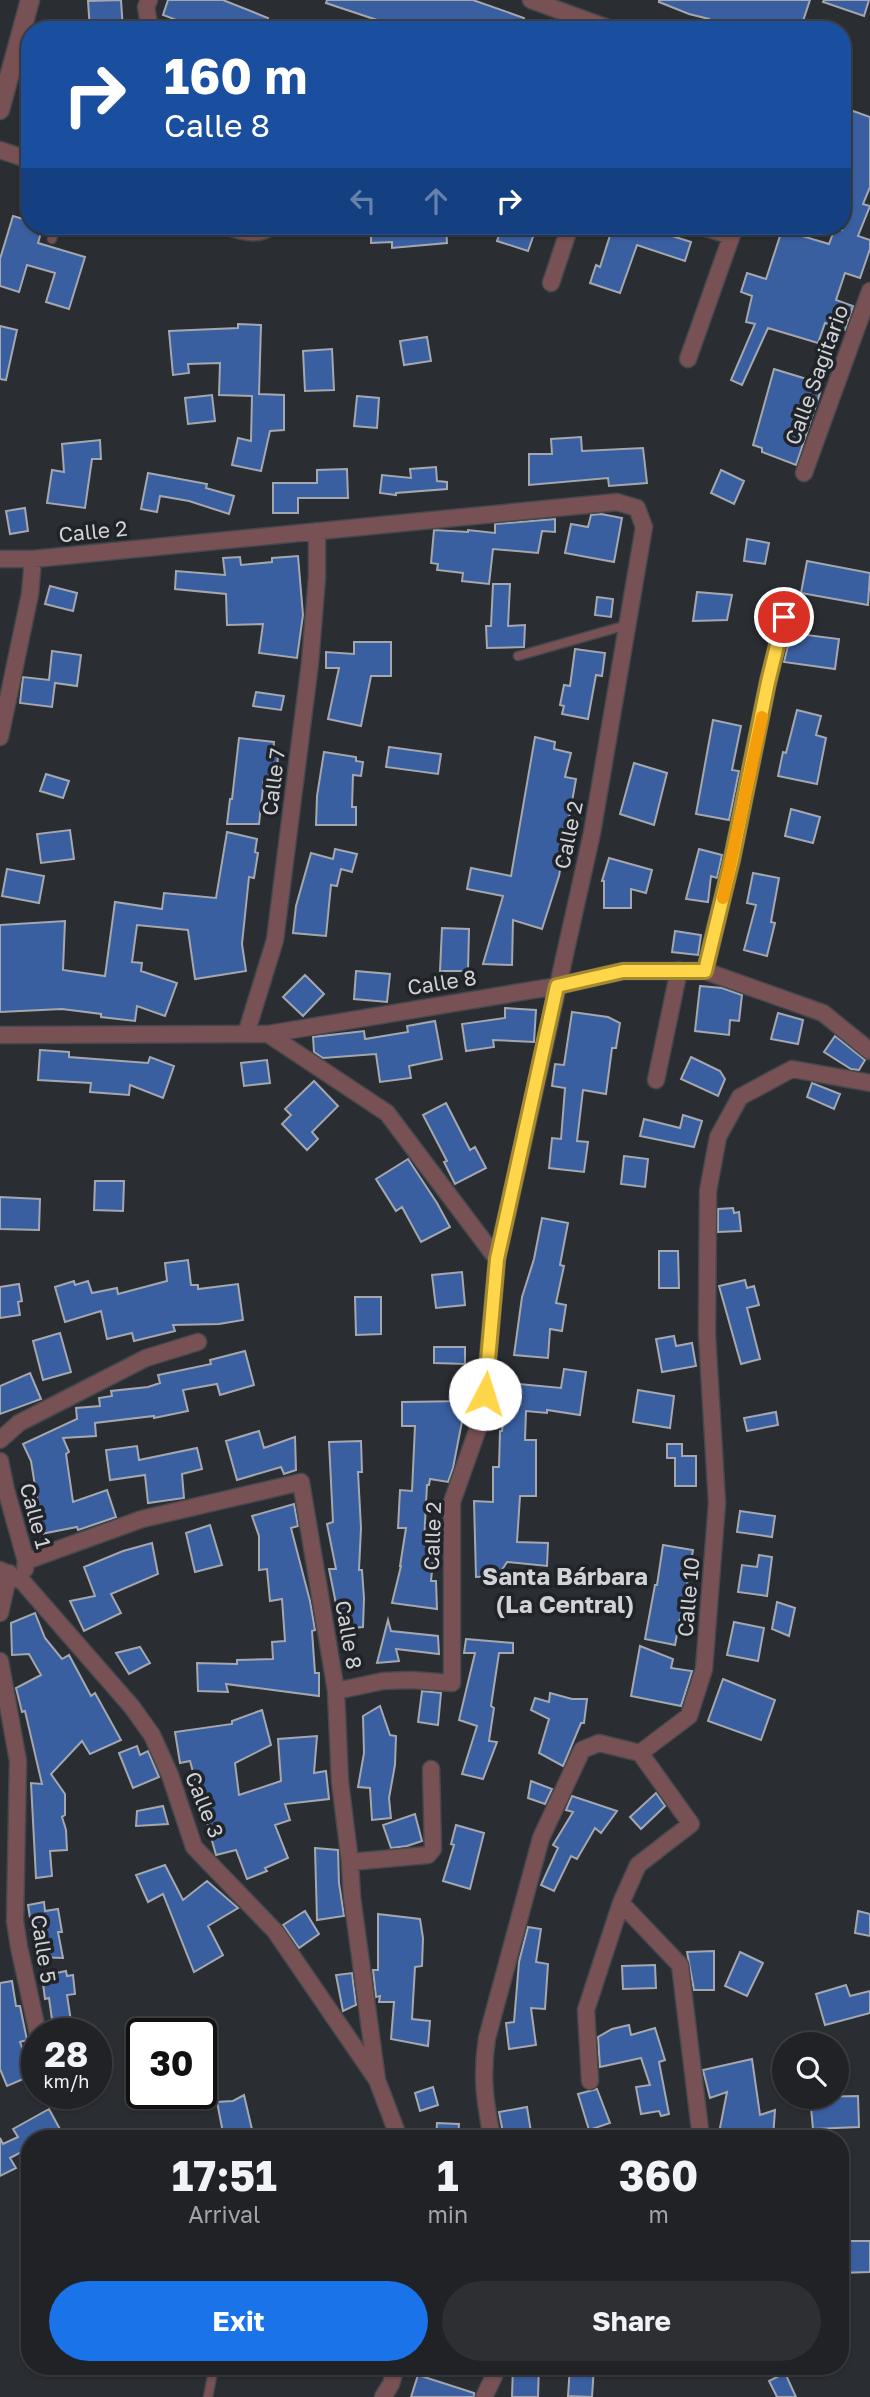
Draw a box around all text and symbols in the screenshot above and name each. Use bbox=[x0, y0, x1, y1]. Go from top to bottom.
text: 160 m bbox=[164, 46, 307, 105]
icon: right bbox=[49, 49, 140, 140]
text: Calle 8 bbox=[164, 106, 270, 144]
icon: left bbox=[344, 182, 382, 220]
icon: ahead bbox=[417, 182, 455, 220]
icon: right bbox=[490, 182, 528, 220]
street label: Calle Sagitario bbox=[779, 301, 853, 448]
street label: Calle 2 bbox=[57, 514, 129, 548]
pin bbox=[754, 587, 814, 647]
icon: arrive bbox=[765, 598, 803, 636]
street label: Calle 7 bbox=[256, 747, 290, 817]
street label: Calle 2 bbox=[548, 798, 588, 871]
street label: Calle 8 bbox=[405, 964, 478, 1000]
position arrow bbox=[448, 1357, 522, 1431]
street label: Calle 1 bbox=[15, 1480, 57, 1551]
street label: Calle 2 bbox=[418, 1501, 446, 1571]
street label: Calle 10 bbox=[672, 1556, 704, 1638]
district label: Santa Bárbara (La Central) bbox=[482, 1561, 648, 1618]
street label: Calle 8 bbox=[330, 1598, 368, 1671]
street label: Calle 3 bbox=[180, 1768, 230, 1842]
street label: Calle 5 bbox=[26, 1913, 62, 1985]
speed limit sign: 30 bbox=[126, 2018, 217, 2109]
map controls bbox=[772, 2032, 849, 2109]
button: search bbox=[772, 2032, 849, 2109]
text: 28 bbox=[45, 2033, 88, 2075]
text: km/h bbox=[44, 2070, 89, 2092]
text: 17:51 bbox=[172, 2150, 277, 2200]
text: 1 bbox=[437, 2150, 459, 2200]
text: 360 bbox=[619, 2150, 698, 2200]
text: Arrival bbox=[188, 2200, 260, 2228]
text: min bbox=[427, 2200, 468, 2228]
text: m bbox=[648, 2200, 669, 2228]
button: Exit bbox=[49, 2281, 428, 2361]
button: Share bbox=[442, 2281, 821, 2361]

